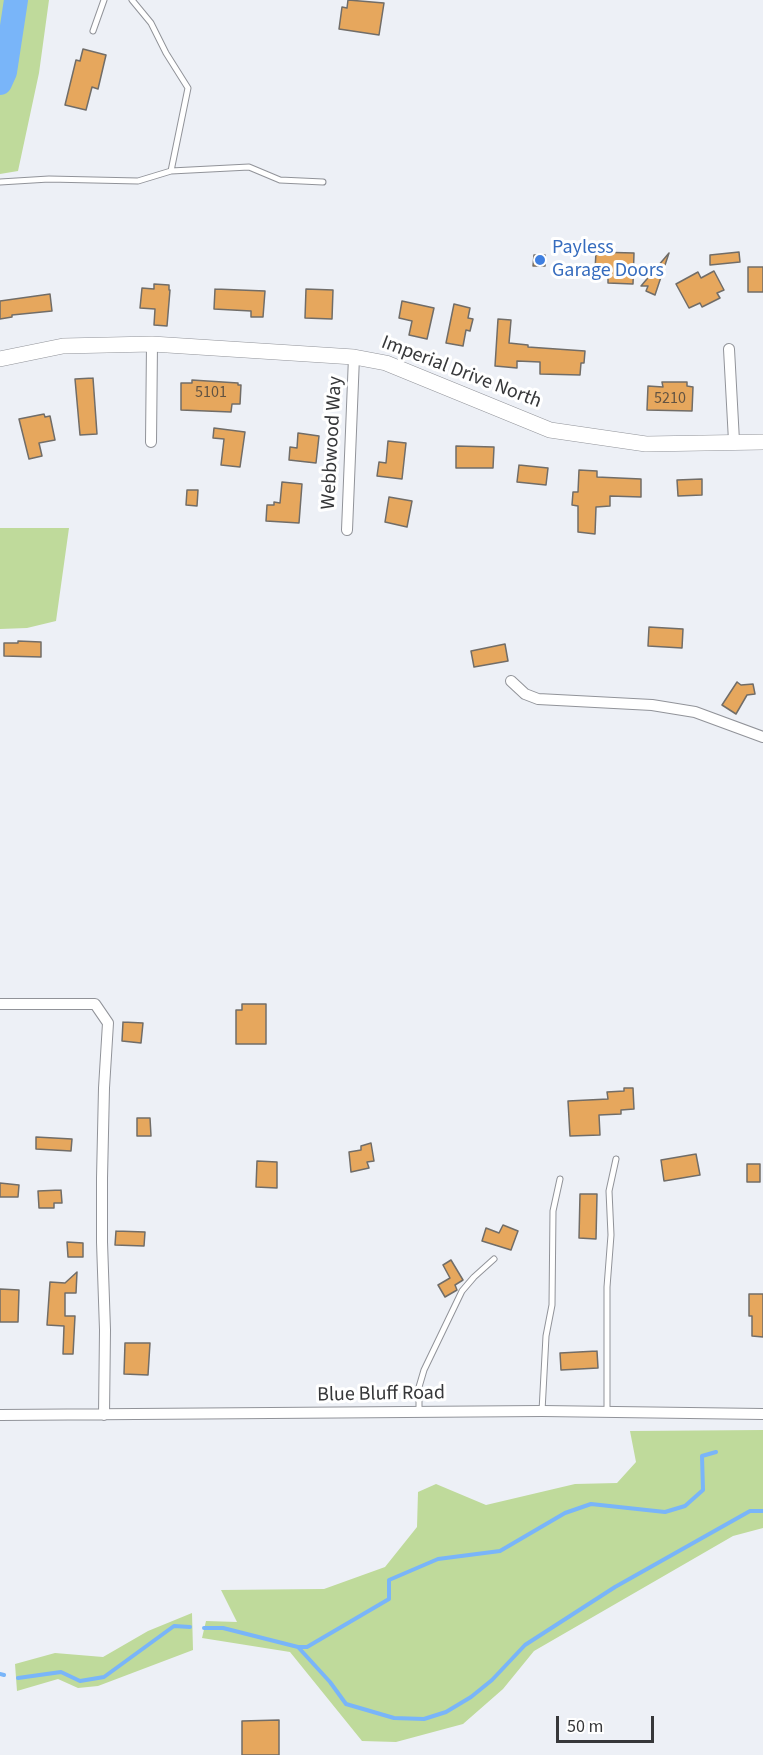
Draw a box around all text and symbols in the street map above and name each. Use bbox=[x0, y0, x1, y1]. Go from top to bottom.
place label: Payless Garage Doors bbox=[552, 237, 664, 284]
marker: Payless Garage Doors bbox=[533, 253, 547, 267]
street label: Imperial Drive North bbox=[378, 331, 544, 415]
street label: Webbwood Way bbox=[318, 376, 348, 510]
house number: 5101 bbox=[195, 383, 227, 403]
house number: 5210 bbox=[654, 389, 686, 409]
street label: Blue Bluff Road bbox=[317, 1382, 445, 1408]
scale bar bbox=[559, 1704, 656, 1742]
text: 50 m bbox=[567, 1714, 603, 1739]

